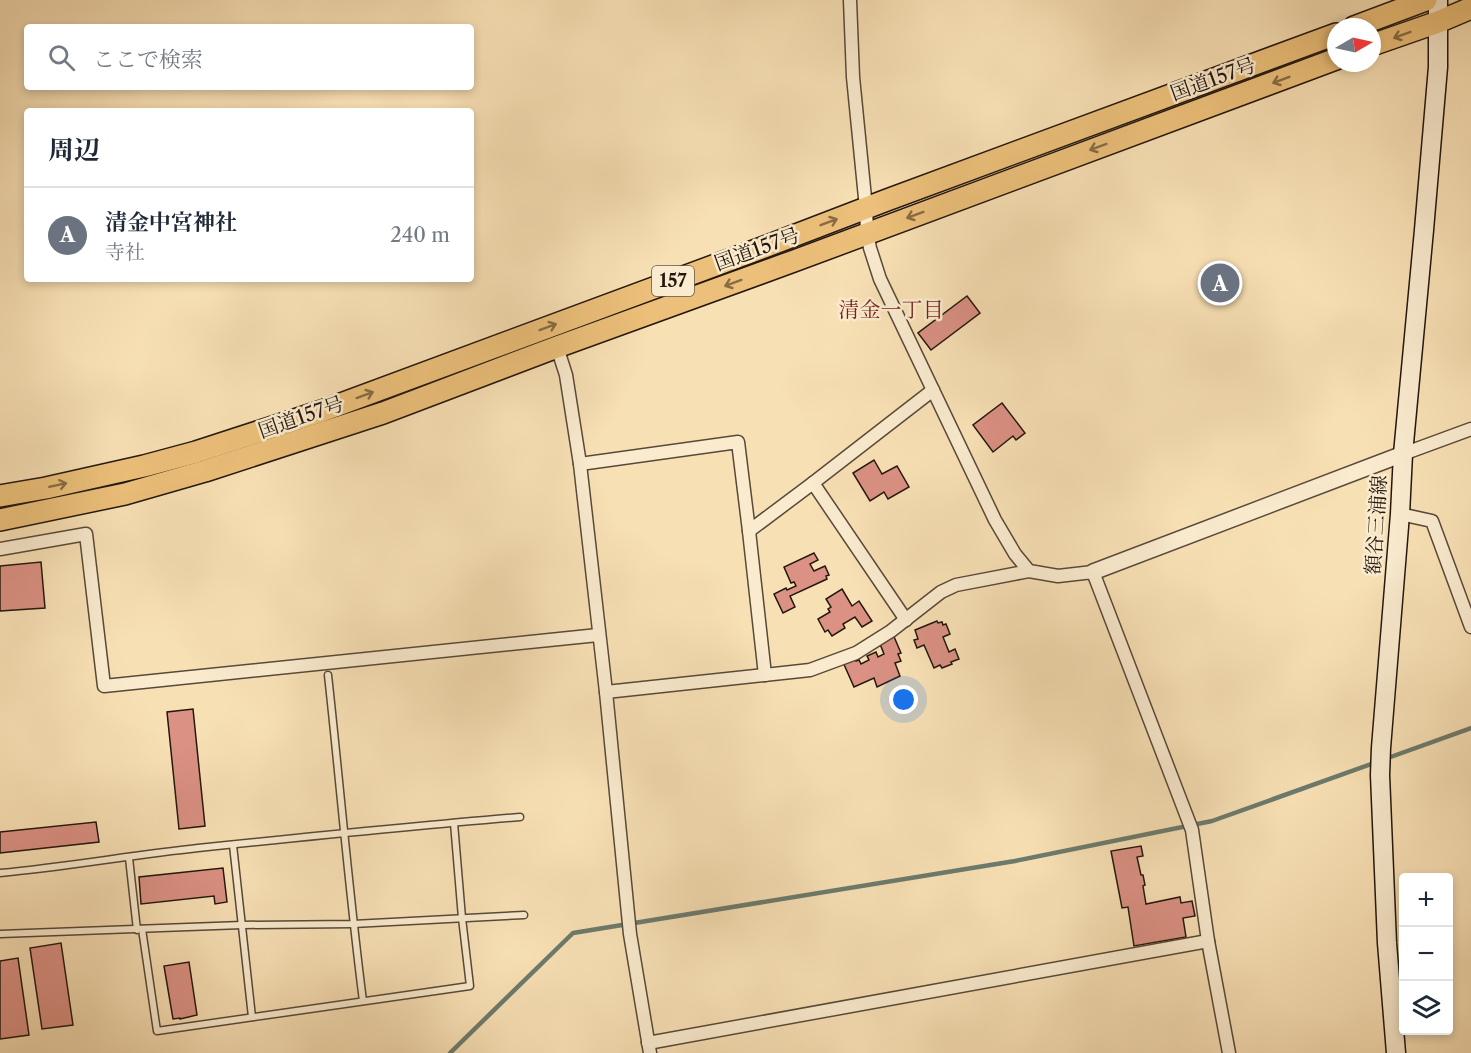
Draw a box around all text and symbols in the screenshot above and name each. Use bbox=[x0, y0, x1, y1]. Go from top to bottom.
north arrow bbox=[1327, 18, 1381, 72]
search box bbox=[24, 24, 474, 90]
one-way arrow bbox=[1393, 30, 1412, 41]
icon: search bbox=[45, 41, 78, 74]
text: ここで検索 bbox=[93, 46, 203, 73]
street label: 国道157号 bbox=[1167, 52, 1259, 106]
one-way arrow bbox=[1272, 75, 1291, 86]
text: 周辺 bbox=[48, 134, 100, 166]
one-way arrow bbox=[1089, 143, 1108, 154]
text: 清金中宮神社 bbox=[105, 209, 237, 236]
one-way arrow bbox=[907, 210, 925, 221]
one-way arrow bbox=[819, 216, 838, 227]
street label: 国道157号 bbox=[711, 222, 803, 276]
text: A bbox=[60, 223, 75, 247]
text: 240 m bbox=[390, 223, 450, 247]
text: 寺社 bbox=[105, 240, 145, 264]
pin: A bbox=[1200, 260, 1240, 306]
road number: 157 bbox=[652, 266, 694, 296]
one-way arrow bbox=[724, 279, 743, 290]
district label: 清金一丁目 bbox=[839, 297, 944, 322]
one-way arrow bbox=[538, 321, 557, 332]
one-way arrow bbox=[355, 388, 374, 399]
street label: 国道157号 bbox=[255, 391, 347, 443]
street label: 額谷三浦線 bbox=[1361, 474, 1391, 576]
one-way arrow bbox=[47, 479, 67, 490]
your location bbox=[889, 685, 918, 714]
map controls bbox=[1399, 873, 1453, 1035]
button: + bbox=[1399, 873, 1453, 927]
button: − bbox=[1399, 927, 1453, 981]
button: layers bbox=[1399, 981, 1453, 1035]

